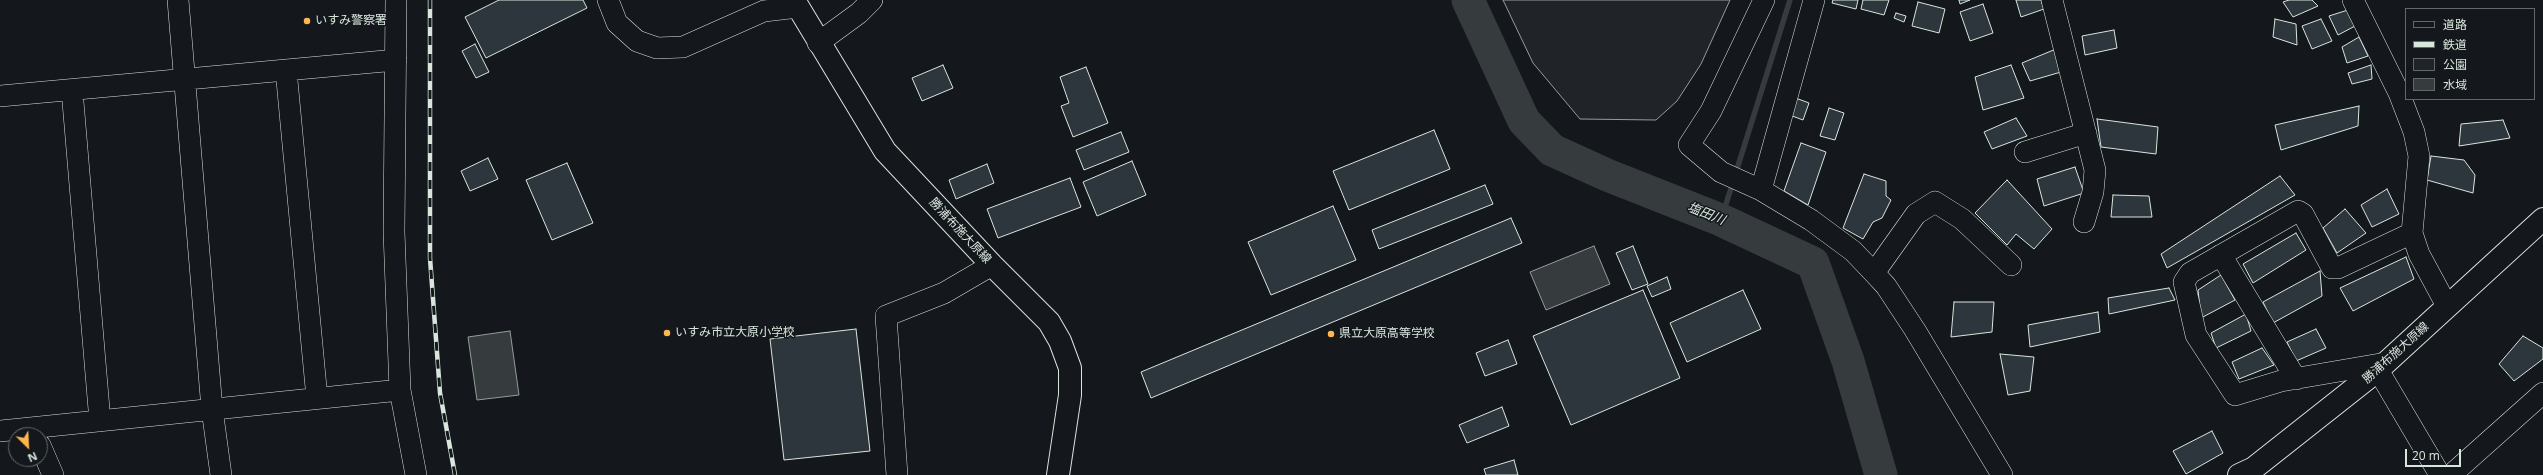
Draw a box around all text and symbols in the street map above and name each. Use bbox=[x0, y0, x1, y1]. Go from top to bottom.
legend bbox=[2405, 8, 2535, 100]
place label: いすみ警察署 bbox=[315, 14, 387, 28]
marker: いすみ警察署 bbox=[302, 16, 312, 26]
text: 道路 bbox=[2443, 16, 2467, 33]
text: 鉄道 bbox=[2443, 36, 2467, 53]
text: 公園 bbox=[2443, 56, 2467, 73]
text: 水域 bbox=[2443, 76, 2467, 93]
street label: 勝浦布施大原線 bbox=[926, 195, 994, 267]
water label: 塩田川 bbox=[1685, 199, 1727, 229]
street label: 勝浦布施大原線 bbox=[2360, 320, 2432, 386]
place label: いすみ市立大原小学校 bbox=[675, 326, 795, 340]
place label: 県立大原高等学校 bbox=[1339, 327, 1435, 341]
marker: いすみ市立大原小学校 bbox=[662, 328, 672, 338]
marker: 県立大原高等学校 bbox=[1326, 329, 1336, 339]
north arrow bbox=[8, 427, 48, 467]
scale bar bbox=[2407, 441, 2463, 467]
text: 20 m bbox=[2412, 447, 2440, 464]
text: N bbox=[26, 449, 40, 466]

